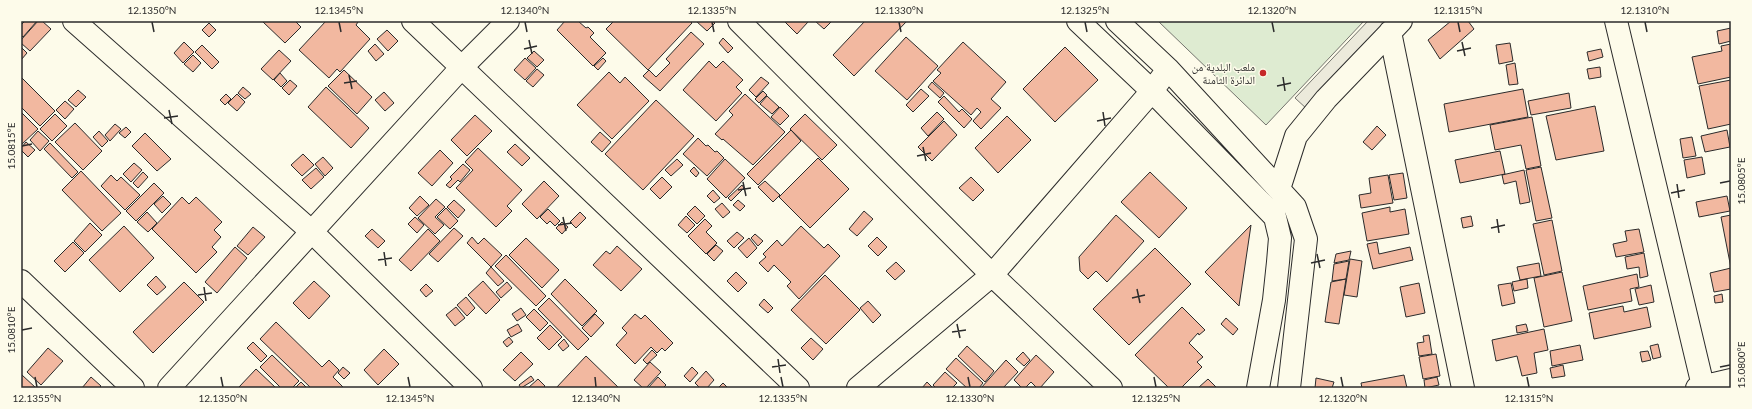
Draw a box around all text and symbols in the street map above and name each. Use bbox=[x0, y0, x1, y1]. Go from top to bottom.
text: 12.1350°N bbox=[128, 4, 176, 16]
text: 12.1345°N bbox=[315, 4, 363, 16]
text: 12.1340°N bbox=[501, 4, 549, 16]
text: 12.1335°N bbox=[688, 4, 736, 16]
text: 12.1330°N bbox=[875, 4, 923, 16]
text: 12.1325°N bbox=[1061, 4, 1109, 16]
text: 12.1320°N bbox=[1248, 4, 1296, 16]
text: 12.1315°N bbox=[1434, 4, 1482, 16]
text: 12.1310°N bbox=[1621, 4, 1669, 16]
place label: ملعب البلدية من الدائرة الثامنة bbox=[1192, 60, 1255, 86]
marker: ملعب البلدية من الدائرة الثامنة bbox=[1258, 68, 1268, 78]
text: 15.0815°E bbox=[5, 122, 17, 170]
text: 15.0805°E bbox=[1735, 157, 1747, 205]
text: 15.0810°E bbox=[5, 306, 17, 354]
text: 15.0800°E bbox=[1735, 341, 1747, 389]
text: 12.1355°N bbox=[13, 392, 61, 404]
text: 12.1350°N bbox=[199, 392, 247, 404]
text: 12.1345°N bbox=[386, 392, 434, 404]
text: 12.1340°N bbox=[572, 392, 620, 404]
text: 12.1335°N bbox=[759, 392, 807, 404]
text: 12.1330°N bbox=[946, 392, 994, 404]
text: 12.1325°N bbox=[1132, 392, 1180, 404]
text: 12.1320°N bbox=[1319, 392, 1367, 404]
text: 12.1315°N bbox=[1505, 392, 1553, 404]

